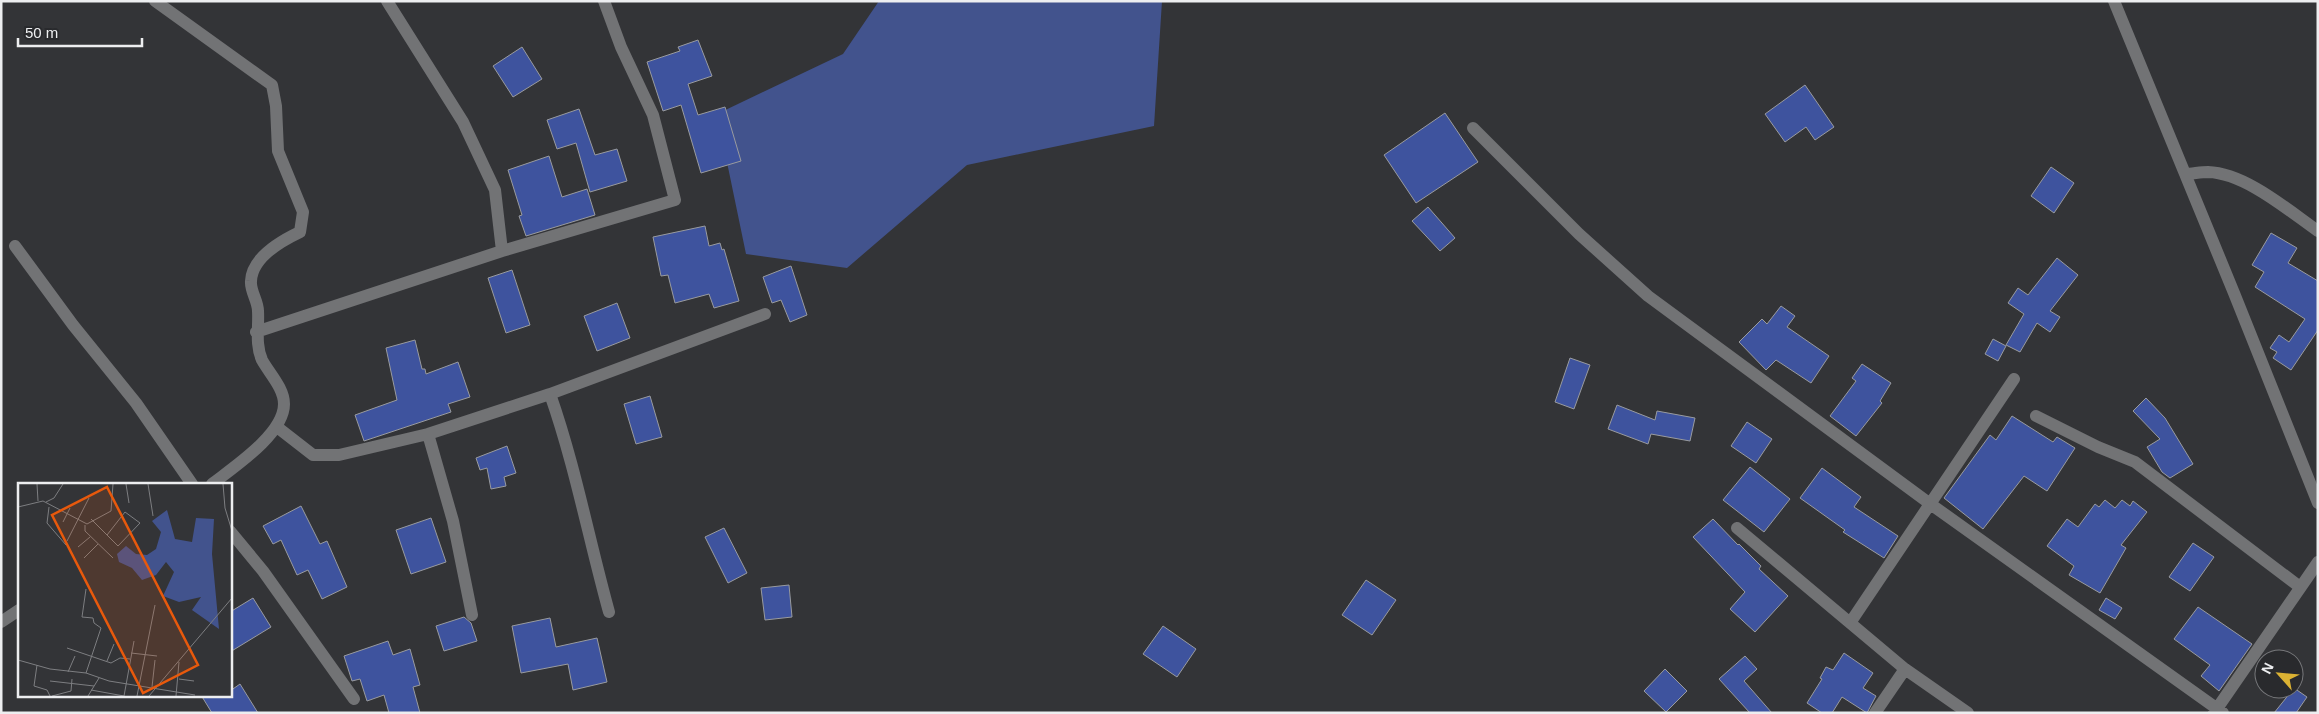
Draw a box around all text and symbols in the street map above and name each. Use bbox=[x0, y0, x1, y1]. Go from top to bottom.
scale bar bbox=[18, 15, 141, 47]
text: 50 m bbox=[25, 24, 58, 41]
inset map bbox=[18, 483, 231, 696]
north arrow bbox=[2254, 649, 2304, 699]
text: N bbox=[2258, 660, 2277, 676]

